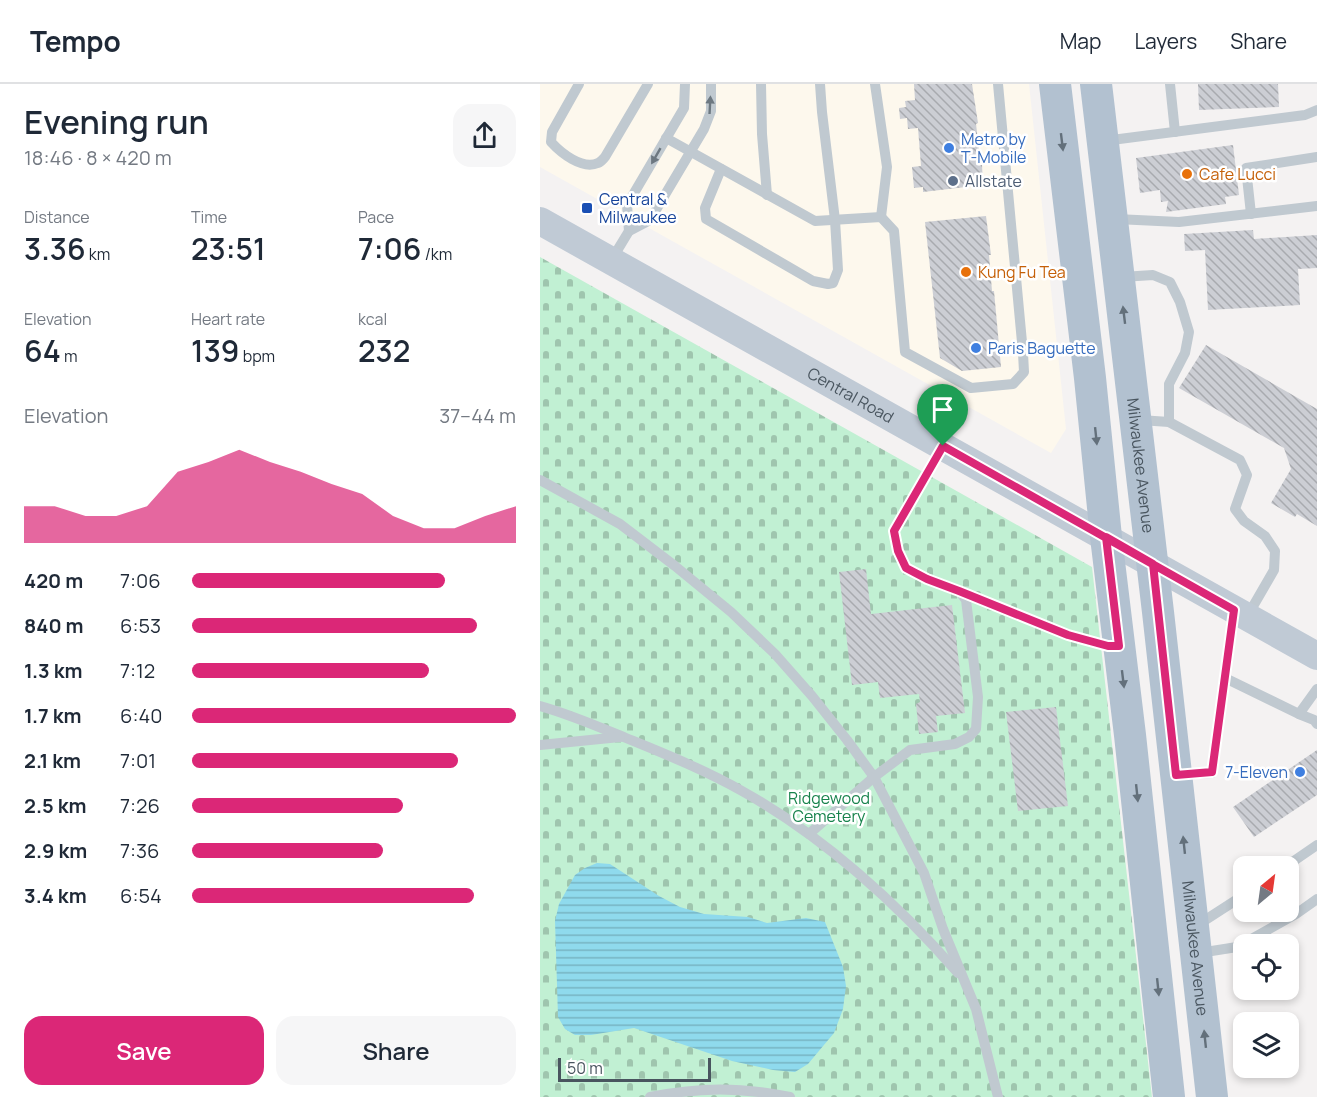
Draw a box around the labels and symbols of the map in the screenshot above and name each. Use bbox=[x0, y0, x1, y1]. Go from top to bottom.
one-way arrow bbox=[706, 95, 715, 114]
place label: Metro by T-Mobile bbox=[961, 128, 1027, 168]
one-way arrow bbox=[1057, 133, 1067, 152]
marker: Metro by T-Mobile bbox=[942, 141, 956, 155]
one-way arrow bbox=[650, 148, 661, 164]
place label: Cafe Lucci bbox=[1199, 163, 1276, 185]
marker: Cafe Lucci bbox=[1180, 167, 1194, 181]
place label: Allstate bbox=[965, 170, 1022, 192]
marker: Allstate bbox=[946, 174, 960, 188]
place label: Central & Milwaukee bbox=[599, 188, 677, 228]
marker: Central & Milwaukee bbox=[580, 201, 594, 215]
place label: Kung Fu Tea bbox=[978, 261, 1066, 283]
marker: Kung Fu Tea bbox=[959, 265, 973, 279]
one-way arrow bbox=[1119, 306, 1129, 325]
place label: Paris Baguette bbox=[988, 337, 1096, 359]
marker: Paris Baguette bbox=[969, 341, 983, 355]
street label: Central Road bbox=[803, 362, 898, 428]
pin bbox=[917, 384, 968, 446]
street label: Milwaukee Avenue bbox=[1122, 397, 1160, 534]
one-way arrow bbox=[1091, 427, 1101, 446]
one-way arrow bbox=[1119, 669, 1128, 688]
place label: 7-Eleven bbox=[1225, 761, 1288, 783]
marker: 7-Eleven bbox=[1293, 765, 1307, 779]
one-way arrow bbox=[1132, 783, 1141, 802]
park label: Ridgewood Cemetery bbox=[788, 787, 870, 827]
one-way arrow bbox=[1179, 835, 1189, 854]
north arrow bbox=[1233, 856, 1299, 922]
street label: Milwaukee Avenue bbox=[1177, 880, 1214, 1017]
one-way arrow bbox=[1153, 977, 1162, 996]
one-way arrow bbox=[1200, 1029, 1210, 1048]
scale bar bbox=[558, 1055, 711, 1082]

